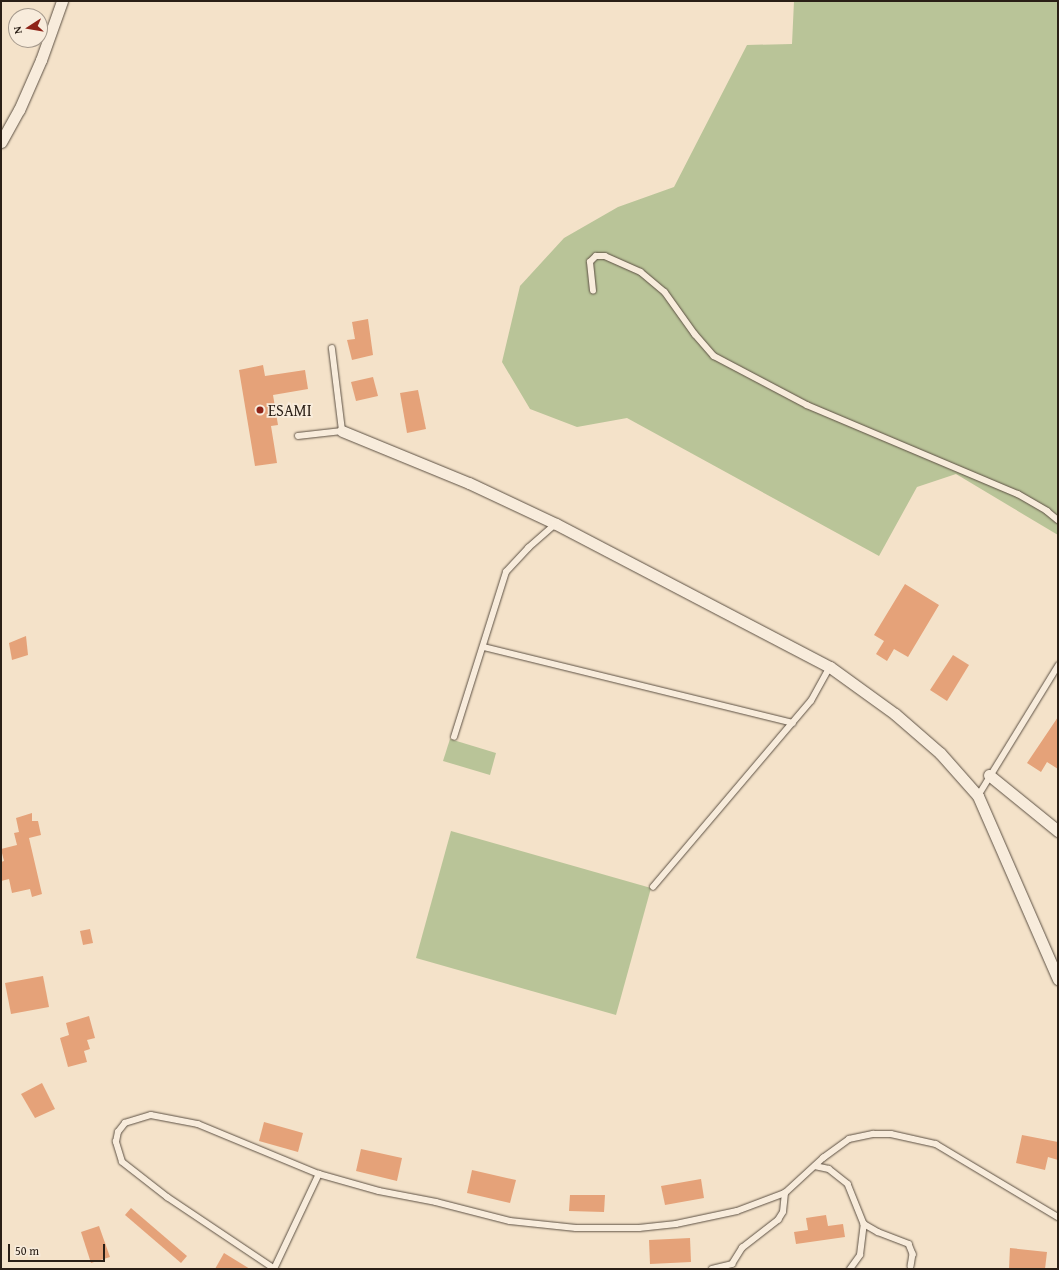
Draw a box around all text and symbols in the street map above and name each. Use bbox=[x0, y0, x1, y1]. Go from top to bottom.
north arrow bbox=[8, 8, 48, 48]
text: N bbox=[9, 25, 26, 36]
place label: ESAMI bbox=[268, 400, 312, 420]
marker: ESAMI bbox=[255, 405, 265, 415]
scale bar bbox=[10, 1236, 107, 1262]
text: 50 m bbox=[15, 1242, 39, 1259]

